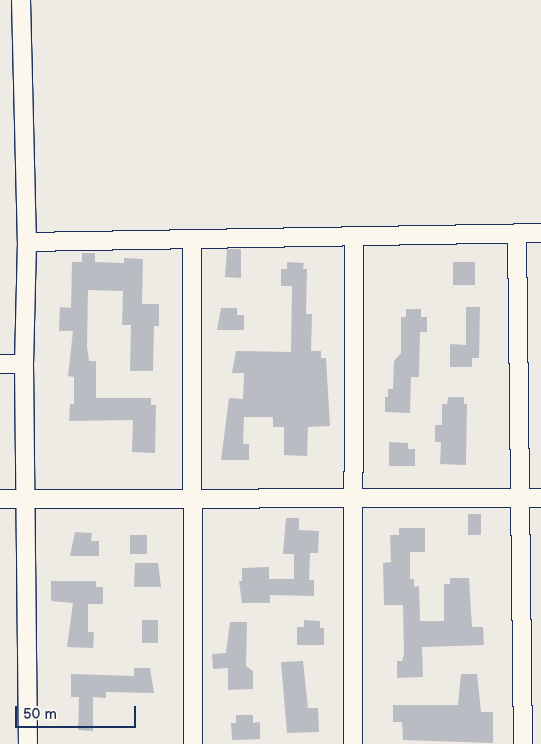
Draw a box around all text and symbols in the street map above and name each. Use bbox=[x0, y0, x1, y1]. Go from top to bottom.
scale bar bbox=[18, 696, 139, 728]
text: 50 m bbox=[23, 705, 57, 724]

